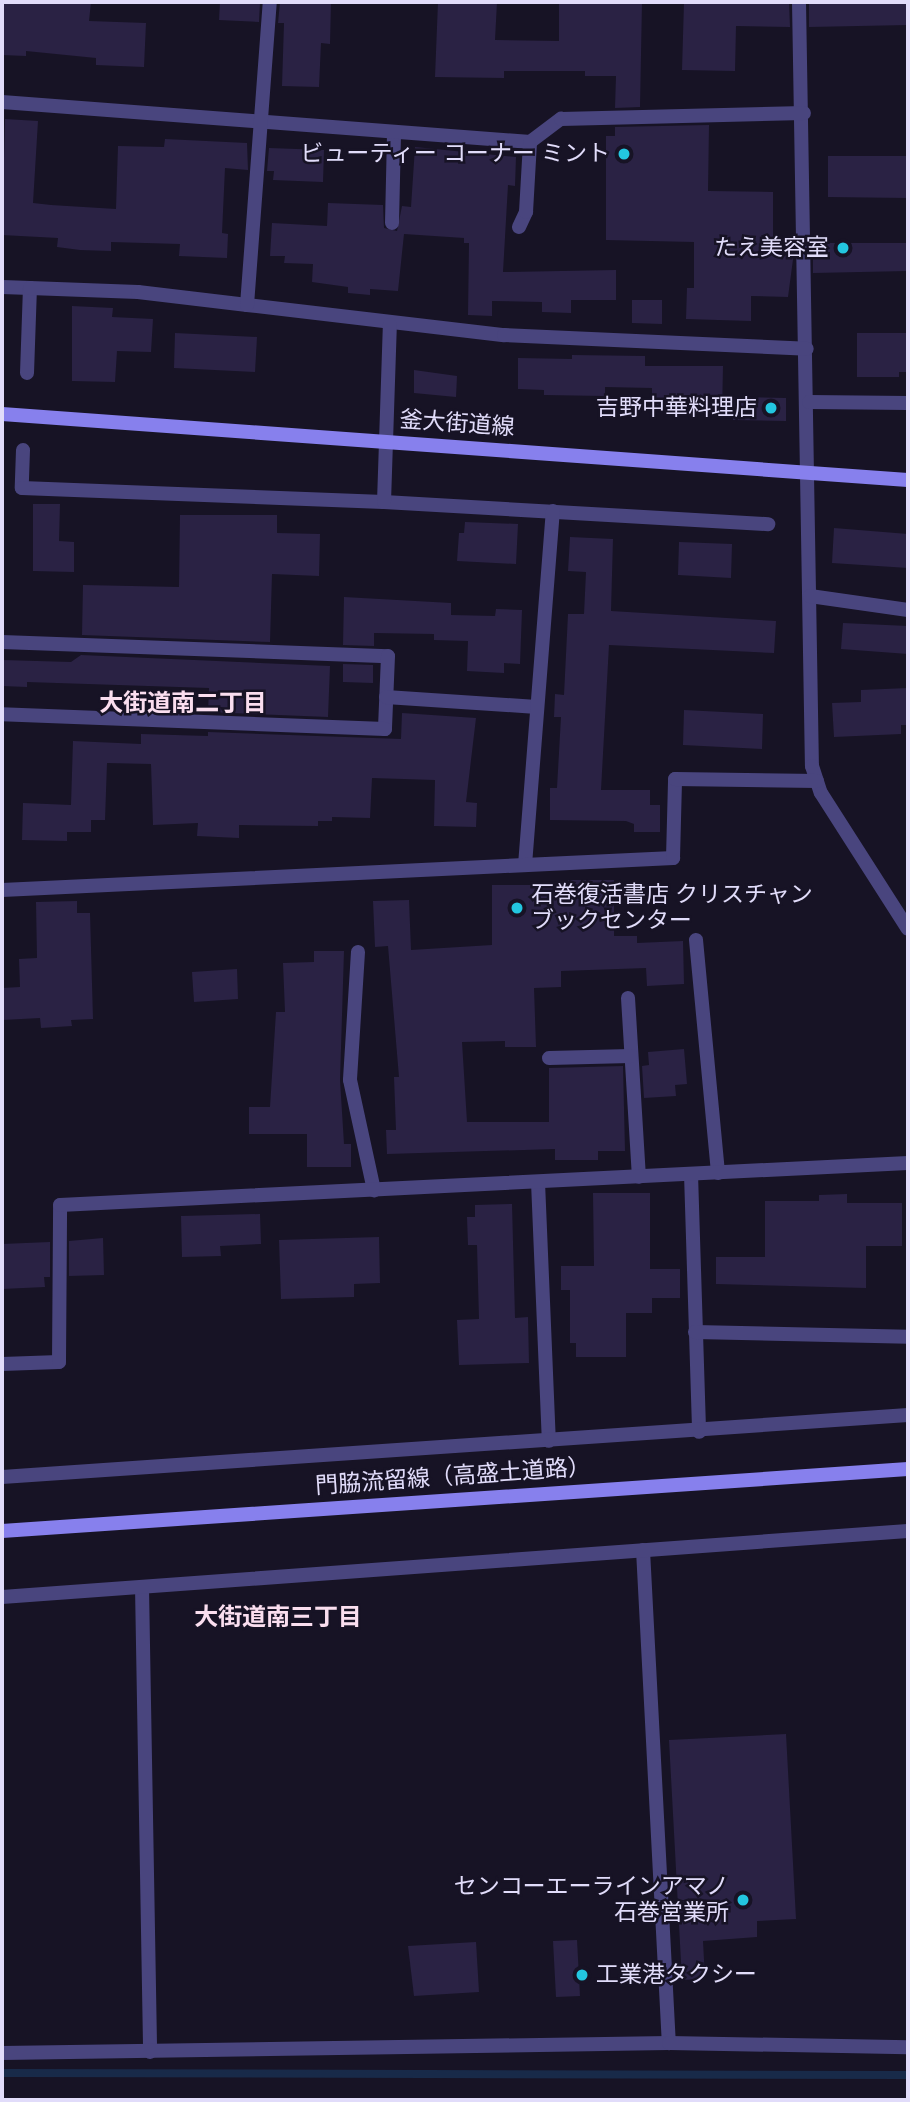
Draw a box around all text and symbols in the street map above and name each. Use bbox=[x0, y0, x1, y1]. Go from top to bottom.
place label: ビューティー コーナー ミント bbox=[299, 140, 610, 168]
marker: ビューティー コーナー ミント bbox=[616, 146, 632, 162]
place label: たえ美容室 bbox=[714, 234, 829, 262]
marker: たえ美容室 bbox=[835, 240, 851, 256]
place label: 吉野中華料理店 bbox=[596, 394, 757, 422]
marker: 吉野中華料理店 bbox=[763, 400, 779, 416]
street label: 釜大街道線 bbox=[399, 406, 515, 442]
district label: 大街道南二丁目 bbox=[99, 690, 267, 718]
place label: 石巻復活書店 クリスチャン ブックセンター bbox=[531, 881, 813, 935]
marker: 石巻復活書店 クリスチャン ブックセンター bbox=[509, 900, 525, 916]
street label: 門脇流留線（高盛土道路） bbox=[314, 1454, 592, 1500]
district label: 大街道南三丁目 bbox=[194, 1604, 362, 1632]
place label: センコーエーラインアマノ 石巻営業所 bbox=[453, 1873, 729, 1927]
marker: センコーエーラインアマノ 石巻営業所 bbox=[735, 1892, 751, 1908]
place label: 工業港タクシー bbox=[596, 1961, 757, 1989]
marker: 工業港タクシー bbox=[574, 1967, 590, 1983]

